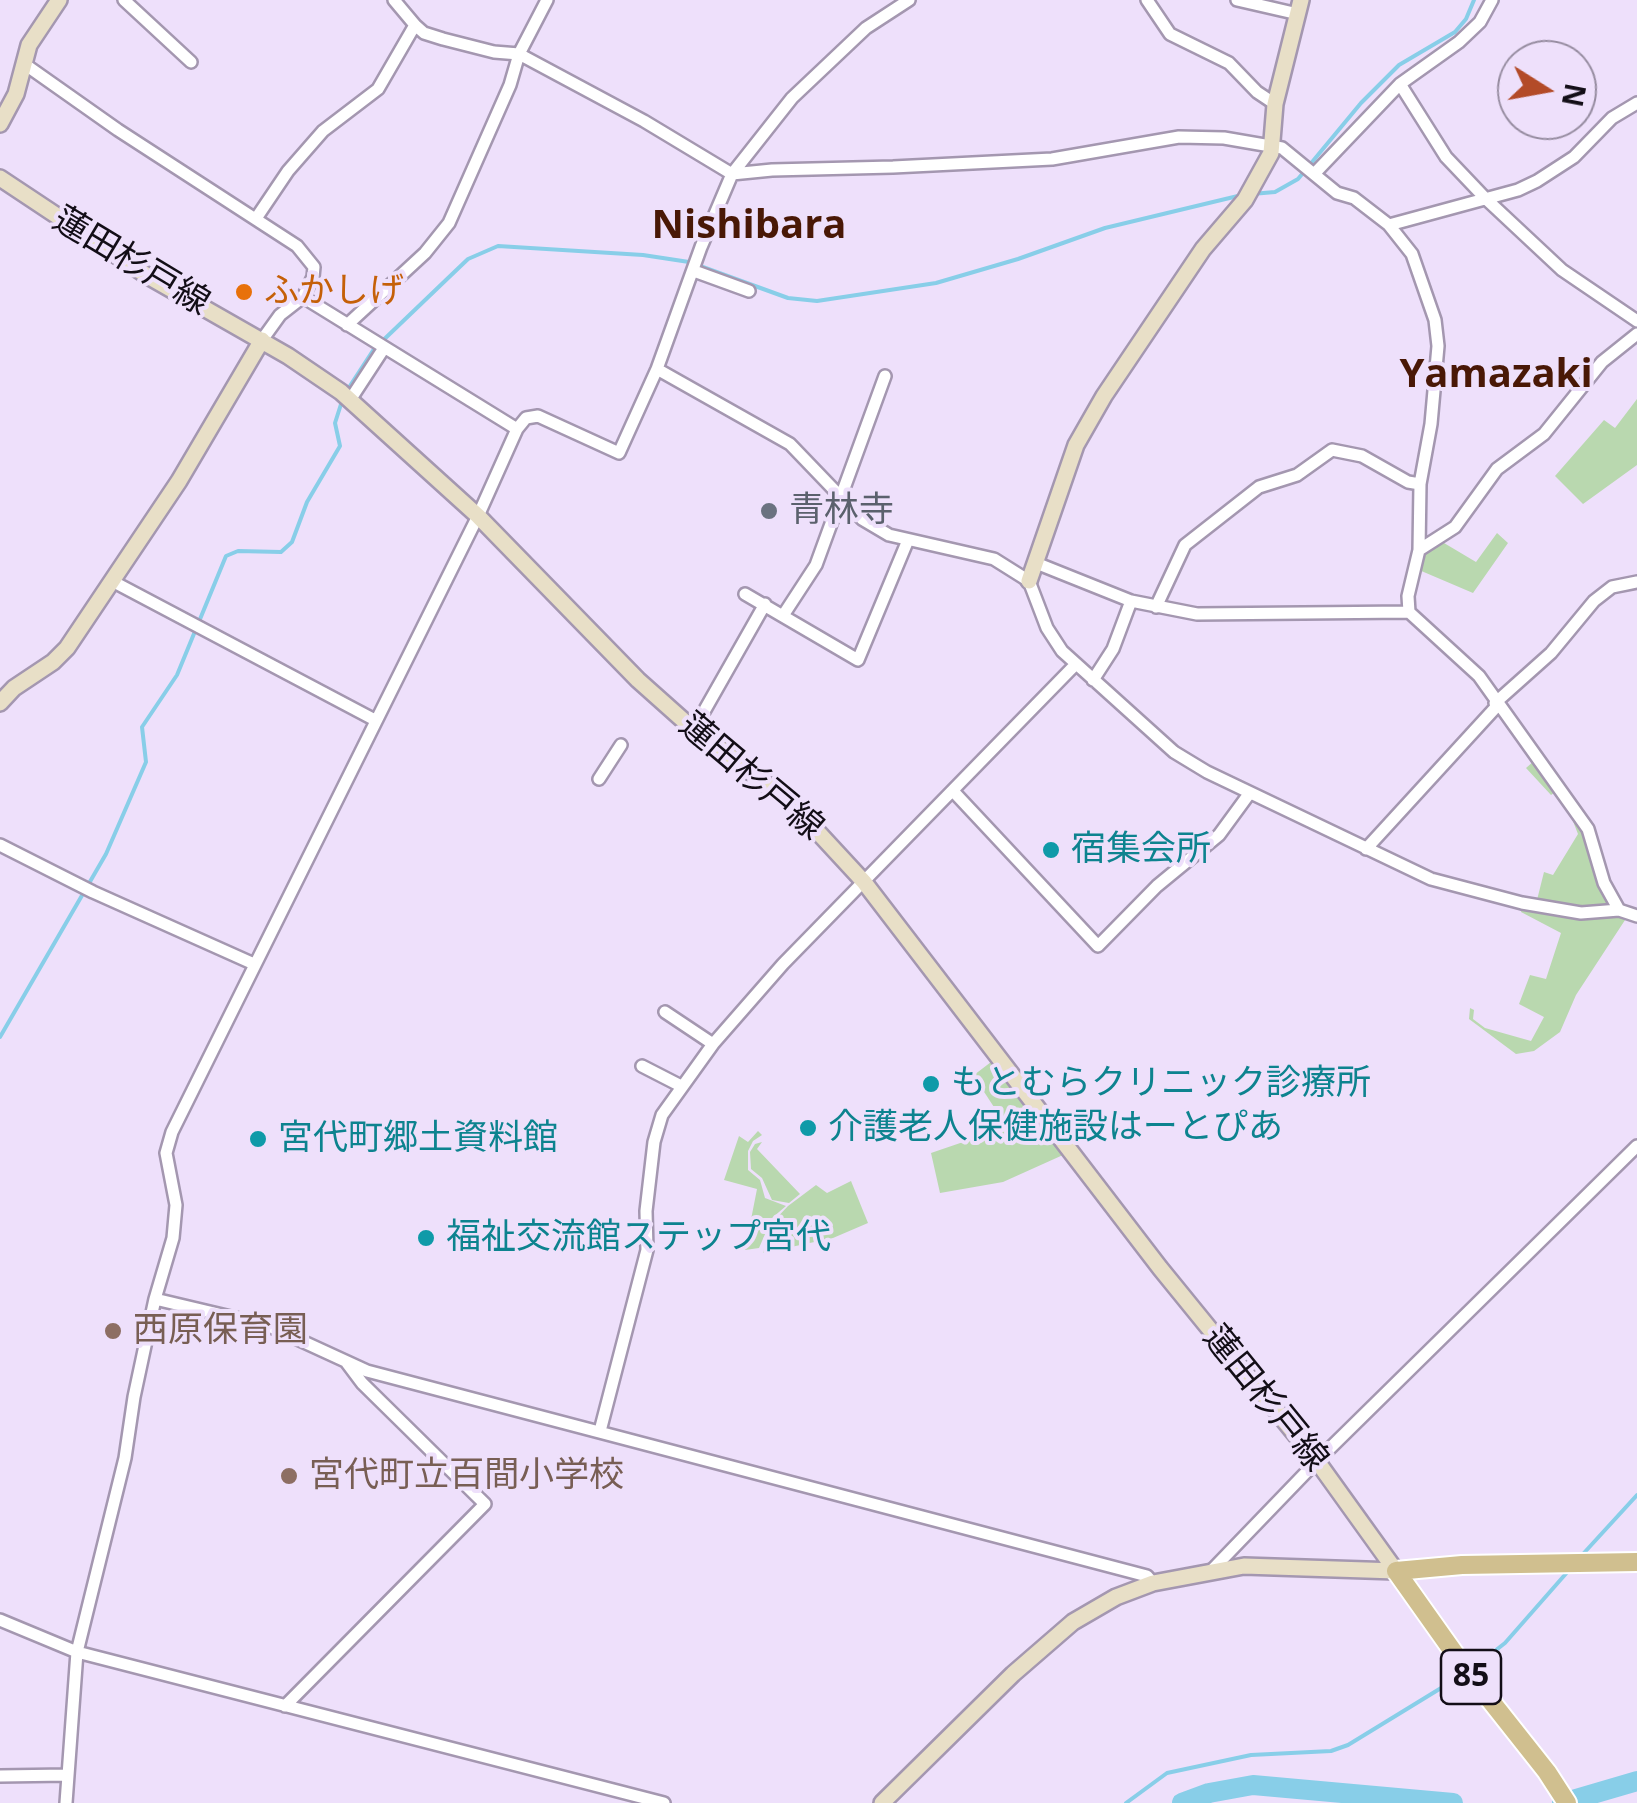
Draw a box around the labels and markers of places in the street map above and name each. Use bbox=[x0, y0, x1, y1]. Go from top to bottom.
place label: ふかしげ bbox=[264, 271, 404, 313]
marker: ふかしげ bbox=[233, 281, 255, 303]
place label: 青林寺 bbox=[789, 490, 894, 532]
marker: 青林寺 bbox=[758, 500, 780, 522]
place label: 宿集会所 bbox=[1071, 829, 1211, 871]
marker: 宿集会所 bbox=[1040, 839, 1062, 861]
place label: もとむらクリニック診療所 bbox=[951, 1063, 1371, 1105]
marker: もとむらクリニック診療所 bbox=[920, 1073, 942, 1095]
place label: 介護老人保健施設はーとぴあ bbox=[828, 1107, 1283, 1149]
marker: 介護老人保健施設はーとぴあ bbox=[797, 1117, 819, 1139]
place label: 宮代町郷土資料館 bbox=[278, 1118, 558, 1160]
marker: 宮代町郷土資料館 bbox=[247, 1128, 269, 1150]
place label: 福祉交流館ステップ宮代 bbox=[446, 1217, 831, 1259]
marker: 福祉交流館ステップ宮代 bbox=[415, 1227, 437, 1249]
place label: 西原保育園 bbox=[133, 1310, 308, 1352]
marker: 西原保育園 bbox=[102, 1320, 124, 1342]
place label: 宮代町立百間小学校 bbox=[309, 1455, 624, 1497]
marker: 宮代町立百間小学校 bbox=[278, 1465, 300, 1487]

